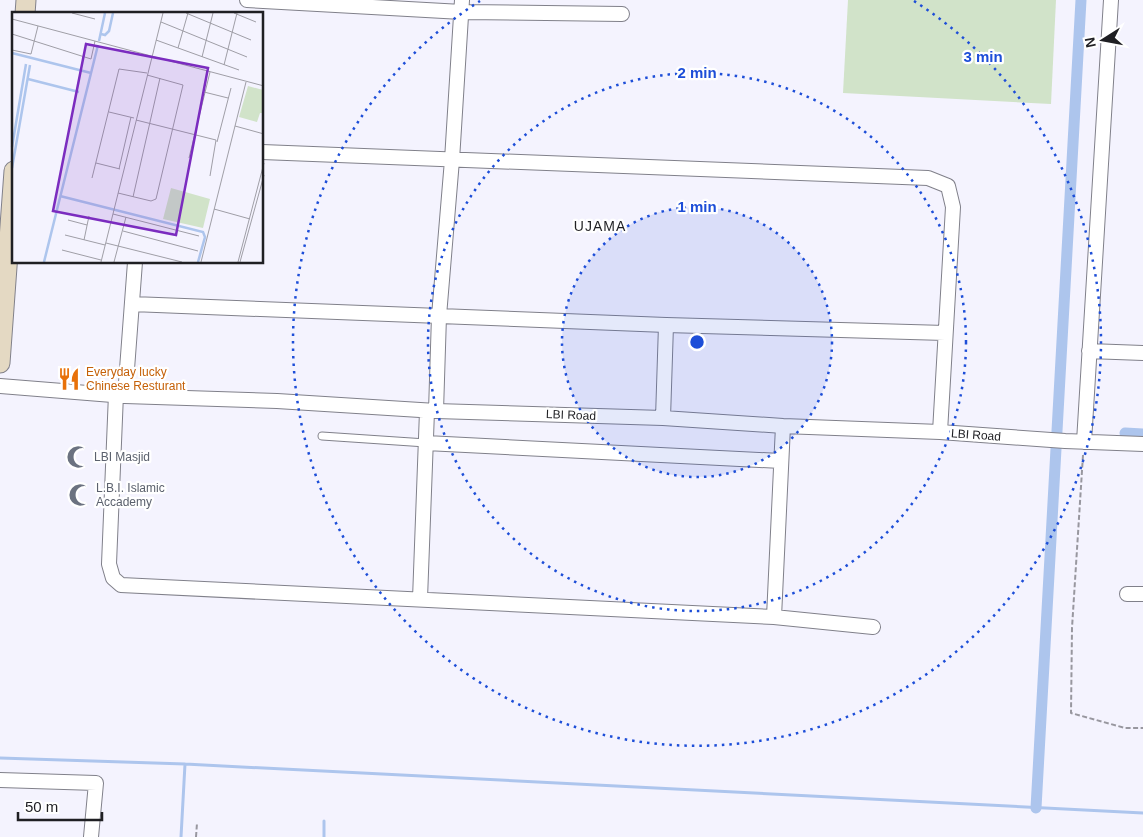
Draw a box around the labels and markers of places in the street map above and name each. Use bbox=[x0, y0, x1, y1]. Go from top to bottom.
centre of rings bbox=[688, 333, 706, 351]
place label: Everyday lucky Chinese Resturant bbox=[86, 365, 186, 393]
restaurant icon: Everyday lucky Chinese Resturant bbox=[56, 366, 82, 392]
mosque icon: LBI Masjid bbox=[65, 444, 91, 470]
place label: LBI Masjid bbox=[94, 450, 150, 464]
place label: L.B.I. Islamic Accademy bbox=[96, 481, 165, 509]
mosque icon: L.B.I. Islamic Accademy bbox=[67, 482, 93, 508]

